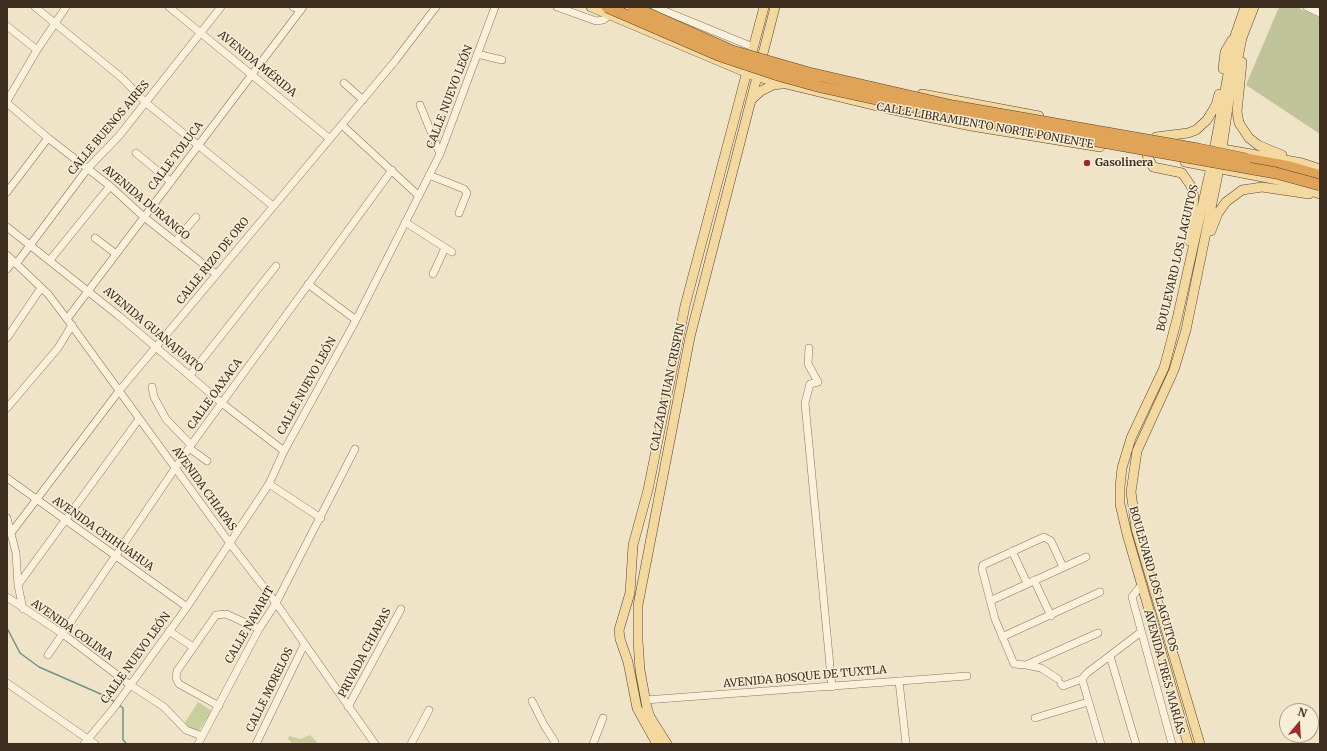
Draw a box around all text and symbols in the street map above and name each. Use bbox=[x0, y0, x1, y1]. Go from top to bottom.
street label: AVENIDA MÉRIDA bbox=[215, 28, 299, 100]
street label: CALLE NUEVO LEÓN bbox=[424, 44, 476, 150]
street label: CALLE BUENOS AIRES bbox=[66, 78, 152, 178]
street label: CALLE LIBRAMIENTO NORTE PONIENTE bbox=[875, 100, 1095, 152]
street label: CALLE TOLUCA bbox=[146, 119, 206, 193]
place label: Gasolinera bbox=[1095, 156, 1153, 170]
marker: Gasolinera bbox=[1082, 158, 1092, 168]
street label: AVENIDA DURANGO bbox=[100, 163, 192, 243]
street label: BOULEVARD LOS LAGUITOS bbox=[1155, 183, 1201, 333]
street label: CALLE RIZO DE ORO bbox=[174, 215, 252, 307]
street label: AVENIDA GUANAJUATO bbox=[100, 284, 206, 376]
street label: CALZADA JUAN CRISPIN bbox=[648, 322, 688, 452]
street label: CALLE NUEVO LEÓN bbox=[275, 335, 339, 437]
street label: CALLE OAXACA bbox=[185, 356, 245, 432]
street label: AVENIDA CHIAPAS bbox=[169, 444, 239, 534]
street label: AVENIDA CHIHUAHUA bbox=[50, 494, 156, 574]
street label: BOULEVARD LOS LAGUITOS bbox=[1126, 505, 1180, 653]
street label: CALLE NAYARIT bbox=[223, 584, 277, 666]
street label: AVENIDA COLIMA bbox=[29, 597, 115, 663]
street label: PRIVADA CHIAPAS bbox=[336, 606, 394, 700]
street label: AVENIDA TRES MARÍAS bbox=[1141, 608, 1187, 736]
street label: CALLE NUEVO LEÓN bbox=[98, 610, 174, 706]
street label: CALLE MORELOS bbox=[244, 646, 296, 734]
street label: AVENIDA BOSQUE DE TUXTLA bbox=[723, 663, 887, 691]
north arrow bbox=[1279, 703, 1319, 743]
text: N bbox=[1296, 705, 1309, 721]

